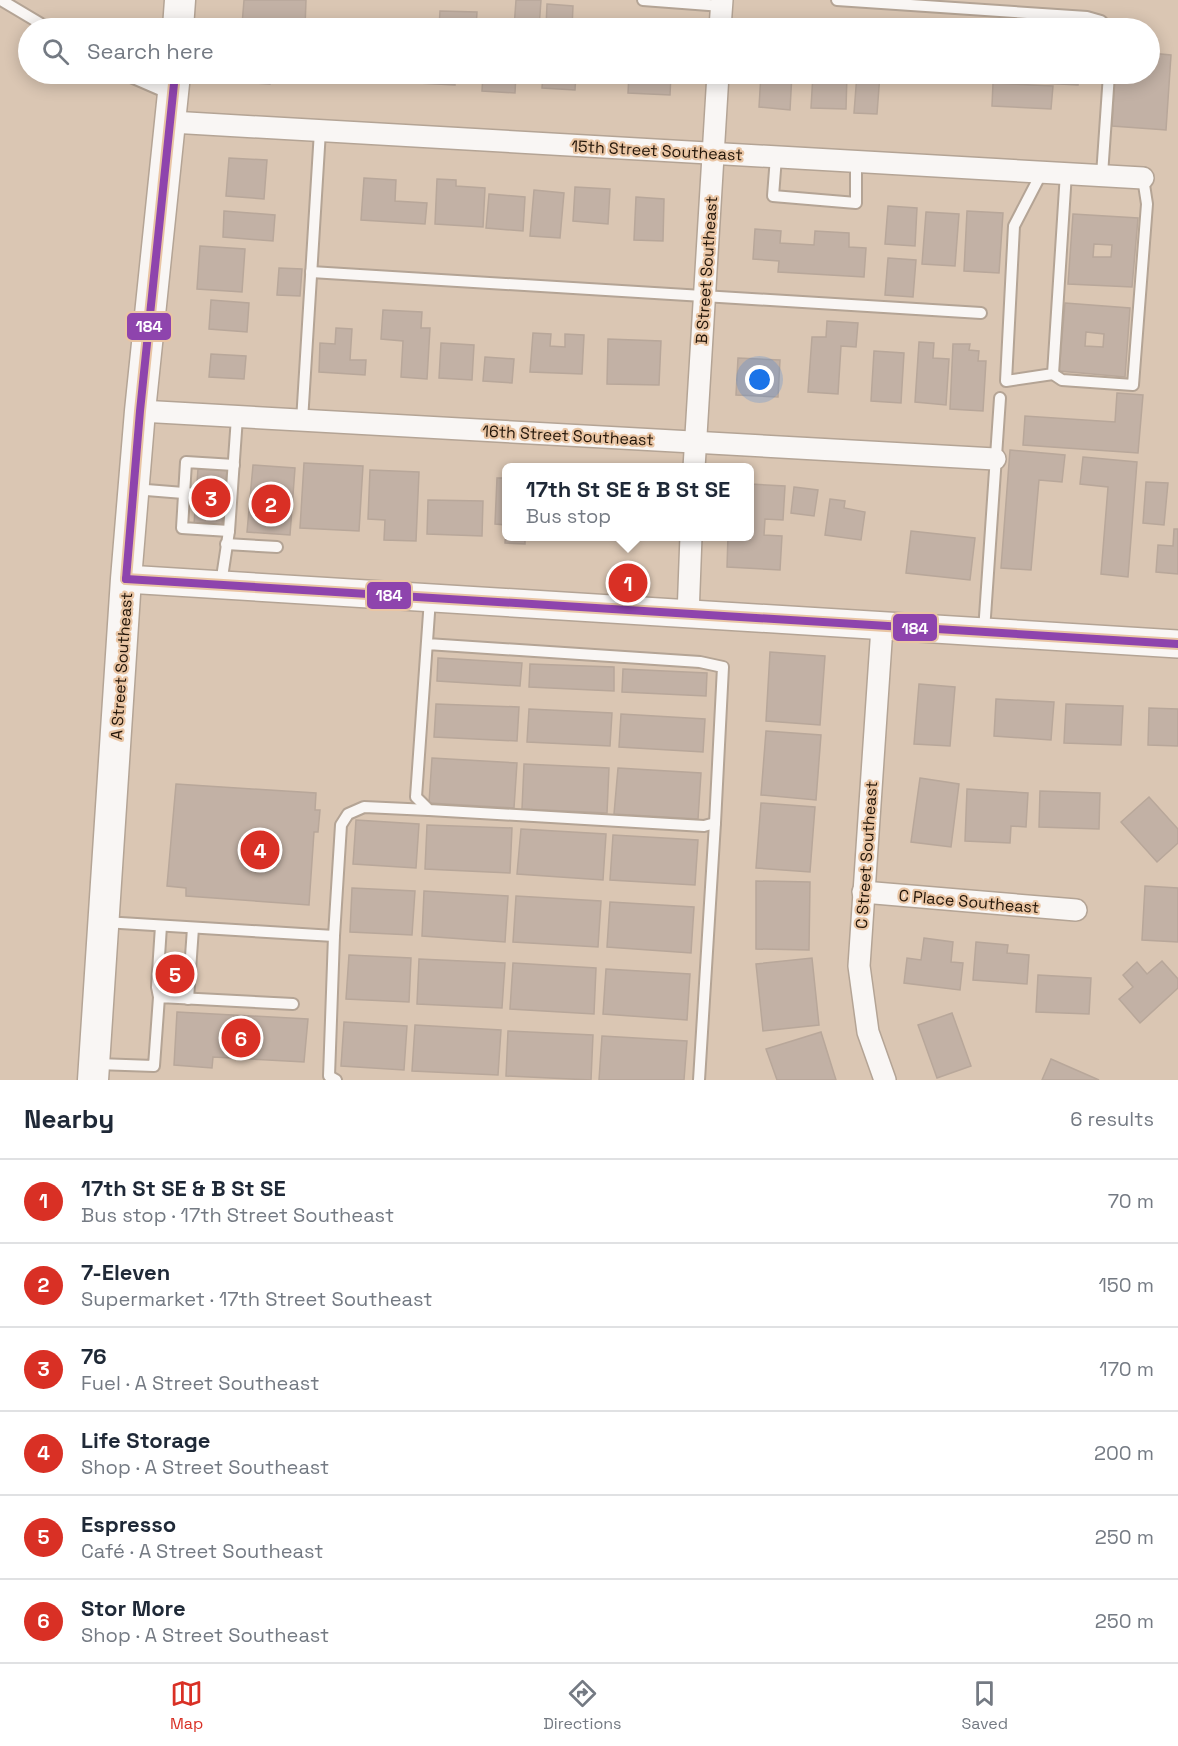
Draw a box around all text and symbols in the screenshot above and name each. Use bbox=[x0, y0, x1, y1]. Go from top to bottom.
search box bbox=[18, 18, 1160, 84]
icon: search bbox=[39, 35, 72, 68]
text: Search here bbox=[87, 37, 214, 65]
street label: 15th Street Southeast bbox=[571, 136, 743, 165]
street label: B Street Southeast bbox=[691, 195, 722, 345]
line badge: 184 bbox=[126, 312, 172, 341]
text: 184 bbox=[135, 316, 163, 337]
your location bbox=[745, 365, 774, 394]
street label: 16th Street Southeast bbox=[482, 421, 654, 450]
popup bbox=[502, 463, 754, 541]
text: 17th St SE & B St SE bbox=[526, 475, 730, 503]
pin: 3 bbox=[192, 476, 230, 520]
pin: 2 bbox=[252, 482, 290, 526]
text: Bus stop bbox=[526, 503, 611, 529]
pin: 1 bbox=[608, 560, 648, 606]
line badge: 184 bbox=[366, 581, 412, 610]
text: 184 bbox=[375, 585, 403, 606]
street label: A Street Southeast bbox=[106, 592, 137, 741]
line badge: 184 bbox=[892, 613, 938, 642]
text: 184 bbox=[901, 618, 929, 639]
street label: C Street Southeast bbox=[851, 780, 882, 930]
pin: 4 bbox=[240, 828, 280, 872]
street label: C Place Southeast bbox=[898, 885, 1040, 918]
pin: 5 bbox=[156, 952, 195, 996]
pin: 6 bbox=[222, 1016, 260, 1060]
text: Nearby bbox=[24, 1102, 114, 1136]
text: 6 results bbox=[1070, 1106, 1154, 1132]
text: 17th St SE & B St SE bbox=[81, 1174, 286, 1202]
text: 1 bbox=[39, 1188, 48, 1214]
text: 70 m bbox=[1108, 1188, 1154, 1214]
text: Bus stop · 17th Street Southeast bbox=[81, 1202, 394, 1228]
text: 7-Eleven bbox=[81, 1258, 170, 1286]
text: 2 bbox=[38, 1272, 49, 1298]
text: 150 m bbox=[1099, 1272, 1154, 1298]
text: Supermarket · 17th Street Southeast bbox=[81, 1286, 432, 1312]
text: 76 bbox=[81, 1342, 107, 1370]
text: 3 bbox=[37, 1356, 50, 1382]
text: 170 m bbox=[1099, 1356, 1154, 1382]
text: Fuel · A Street Southeast bbox=[81, 1370, 319, 1396]
text: Life Storage bbox=[81, 1426, 210, 1454]
text: 4 bbox=[37, 1440, 50, 1466]
text: 200 m bbox=[1094, 1440, 1154, 1466]
text: Shop · A Street Southeast bbox=[81, 1454, 329, 1480]
text: Espresso bbox=[81, 1510, 176, 1538]
text: 5 bbox=[38, 1524, 50, 1550]
text: 250 m bbox=[1095, 1524, 1154, 1550]
text: Café · A Street Southeast bbox=[81, 1538, 323, 1564]
text: Stor More bbox=[81, 1594, 186, 1622]
text: 6 bbox=[37, 1608, 50, 1634]
text: 250 m bbox=[1095, 1608, 1154, 1634]
text: Shop · A Street Southeast bbox=[81, 1622, 329, 1648]
tab: Map bbox=[170, 1677, 203, 1734]
tab: Directions bbox=[543, 1677, 622, 1734]
tab: Saved bbox=[961, 1677, 1008, 1734]

